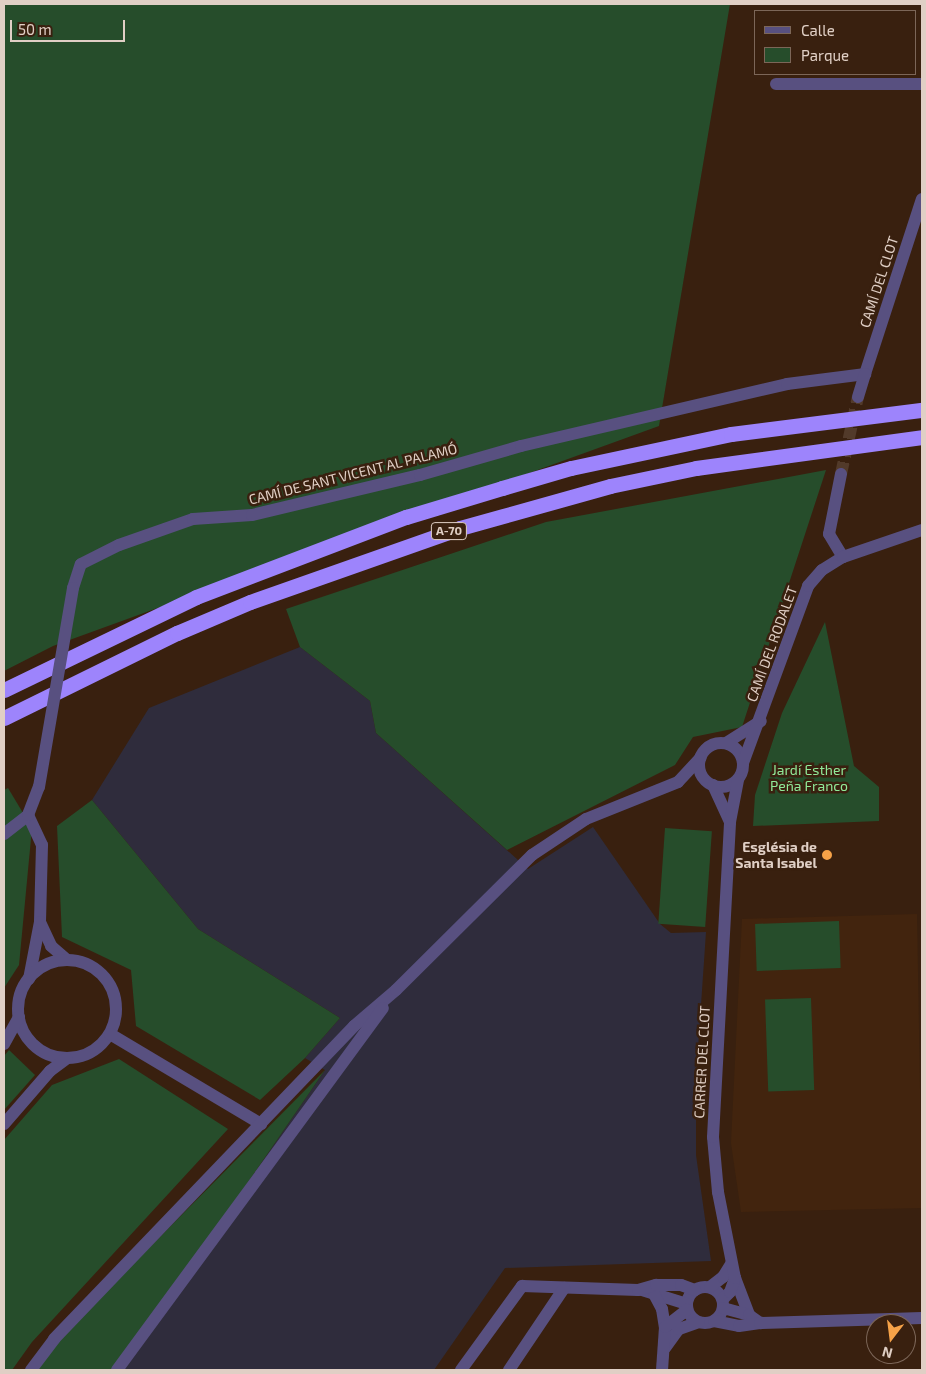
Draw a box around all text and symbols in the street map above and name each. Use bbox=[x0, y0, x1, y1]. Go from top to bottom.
scale bar bbox=[12, 10, 128, 42]
legend bbox=[754, 10, 916, 75]
text: 50 m bbox=[18, 20, 52, 38]
text: Calle bbox=[801, 21, 835, 39]
text: Parque bbox=[801, 46, 849, 64]
street label: CAMÍ DEL CLOT bbox=[856, 234, 902, 330]
street label: CAMÍ DE SANT VICENT AL PALAMÓ bbox=[246, 440, 460, 508]
road number: A-70 bbox=[430, 522, 468, 540]
street label: CAMÍ DEL RODALET bbox=[743, 584, 801, 704]
park label: Jardí Esther Peña Franco bbox=[770, 762, 848, 794]
place label: Església de Santa Isabel bbox=[735, 839, 817, 872]
marker: Església de Santa Isabel bbox=[821, 849, 833, 861]
street label: CARRER DEL CLOT bbox=[691, 1005, 713, 1119]
north arrow bbox=[866, 1314, 916, 1364]
text: N bbox=[880, 1343, 894, 1363]

